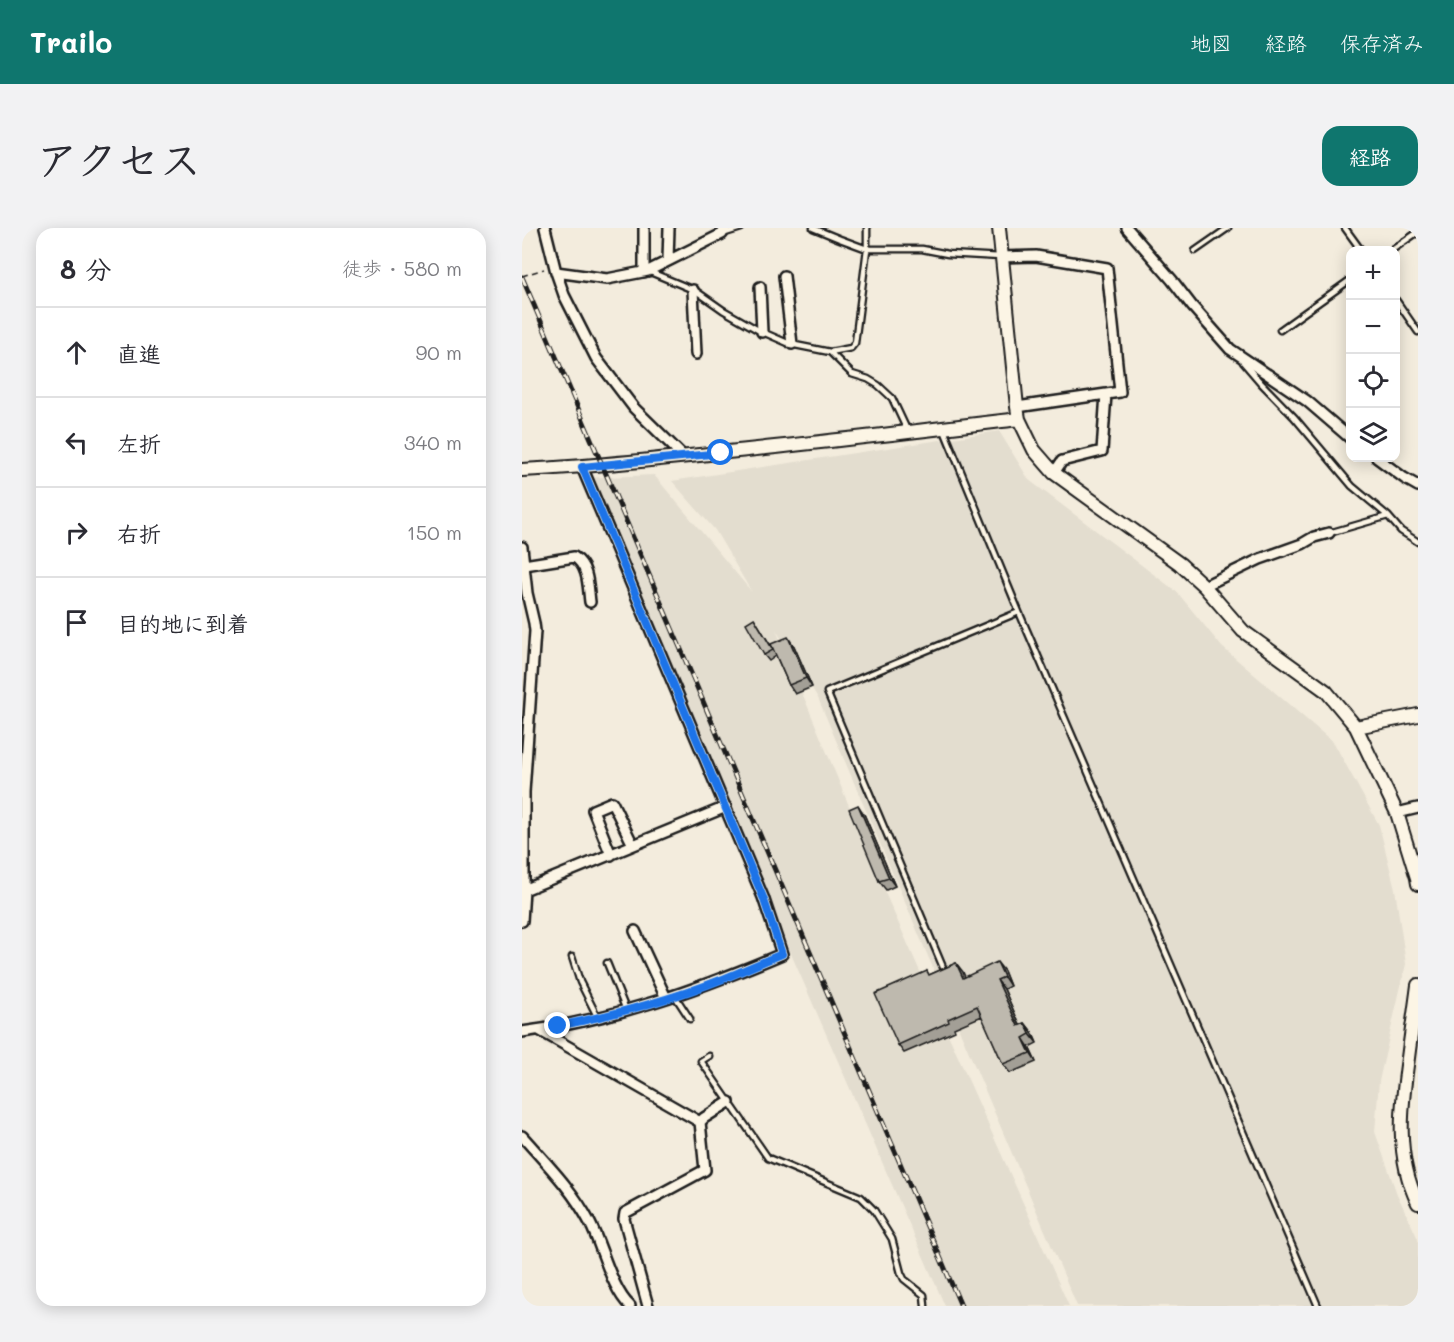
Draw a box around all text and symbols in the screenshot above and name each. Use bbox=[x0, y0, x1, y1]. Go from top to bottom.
text: Trailo bbox=[30, 24, 112, 60]
text: 地図 bbox=[1190, 29, 1232, 56]
text: 経路 bbox=[1265, 29, 1307, 56]
text: 保存済み bbox=[1340, 29, 1424, 56]
button: 経路 bbox=[1322, 126, 1418, 186]
text: アクセス bbox=[36, 131, 201, 186]
map controls bbox=[1346, 246, 1400, 462]
button: + bbox=[1346, 246, 1400, 300]
text: 8 分 bbox=[60, 252, 111, 286]
text: 徒歩 · 580 m bbox=[342, 255, 462, 281]
button: − bbox=[1346, 300, 1400, 354]
icon: ahead bbox=[60, 336, 93, 369]
text: 直進 bbox=[117, 339, 161, 368]
text: 90 m bbox=[416, 339, 462, 365]
button: locate bbox=[1346, 354, 1400, 408]
button: layers bbox=[1346, 408, 1400, 462]
icon: left bbox=[60, 426, 93, 459]
text: 左折 bbox=[117, 429, 161, 458]
text: 340 m bbox=[404, 429, 462, 455]
route start bbox=[707, 439, 733, 465]
icon: right bbox=[60, 516, 93, 549]
text: 右折 bbox=[117, 519, 161, 548]
text: 150 m bbox=[407, 519, 462, 545]
icon: arrive bbox=[60, 606, 93, 639]
text: 目的地に到着 bbox=[117, 609, 249, 638]
route end bbox=[544, 1012, 570, 1038]

